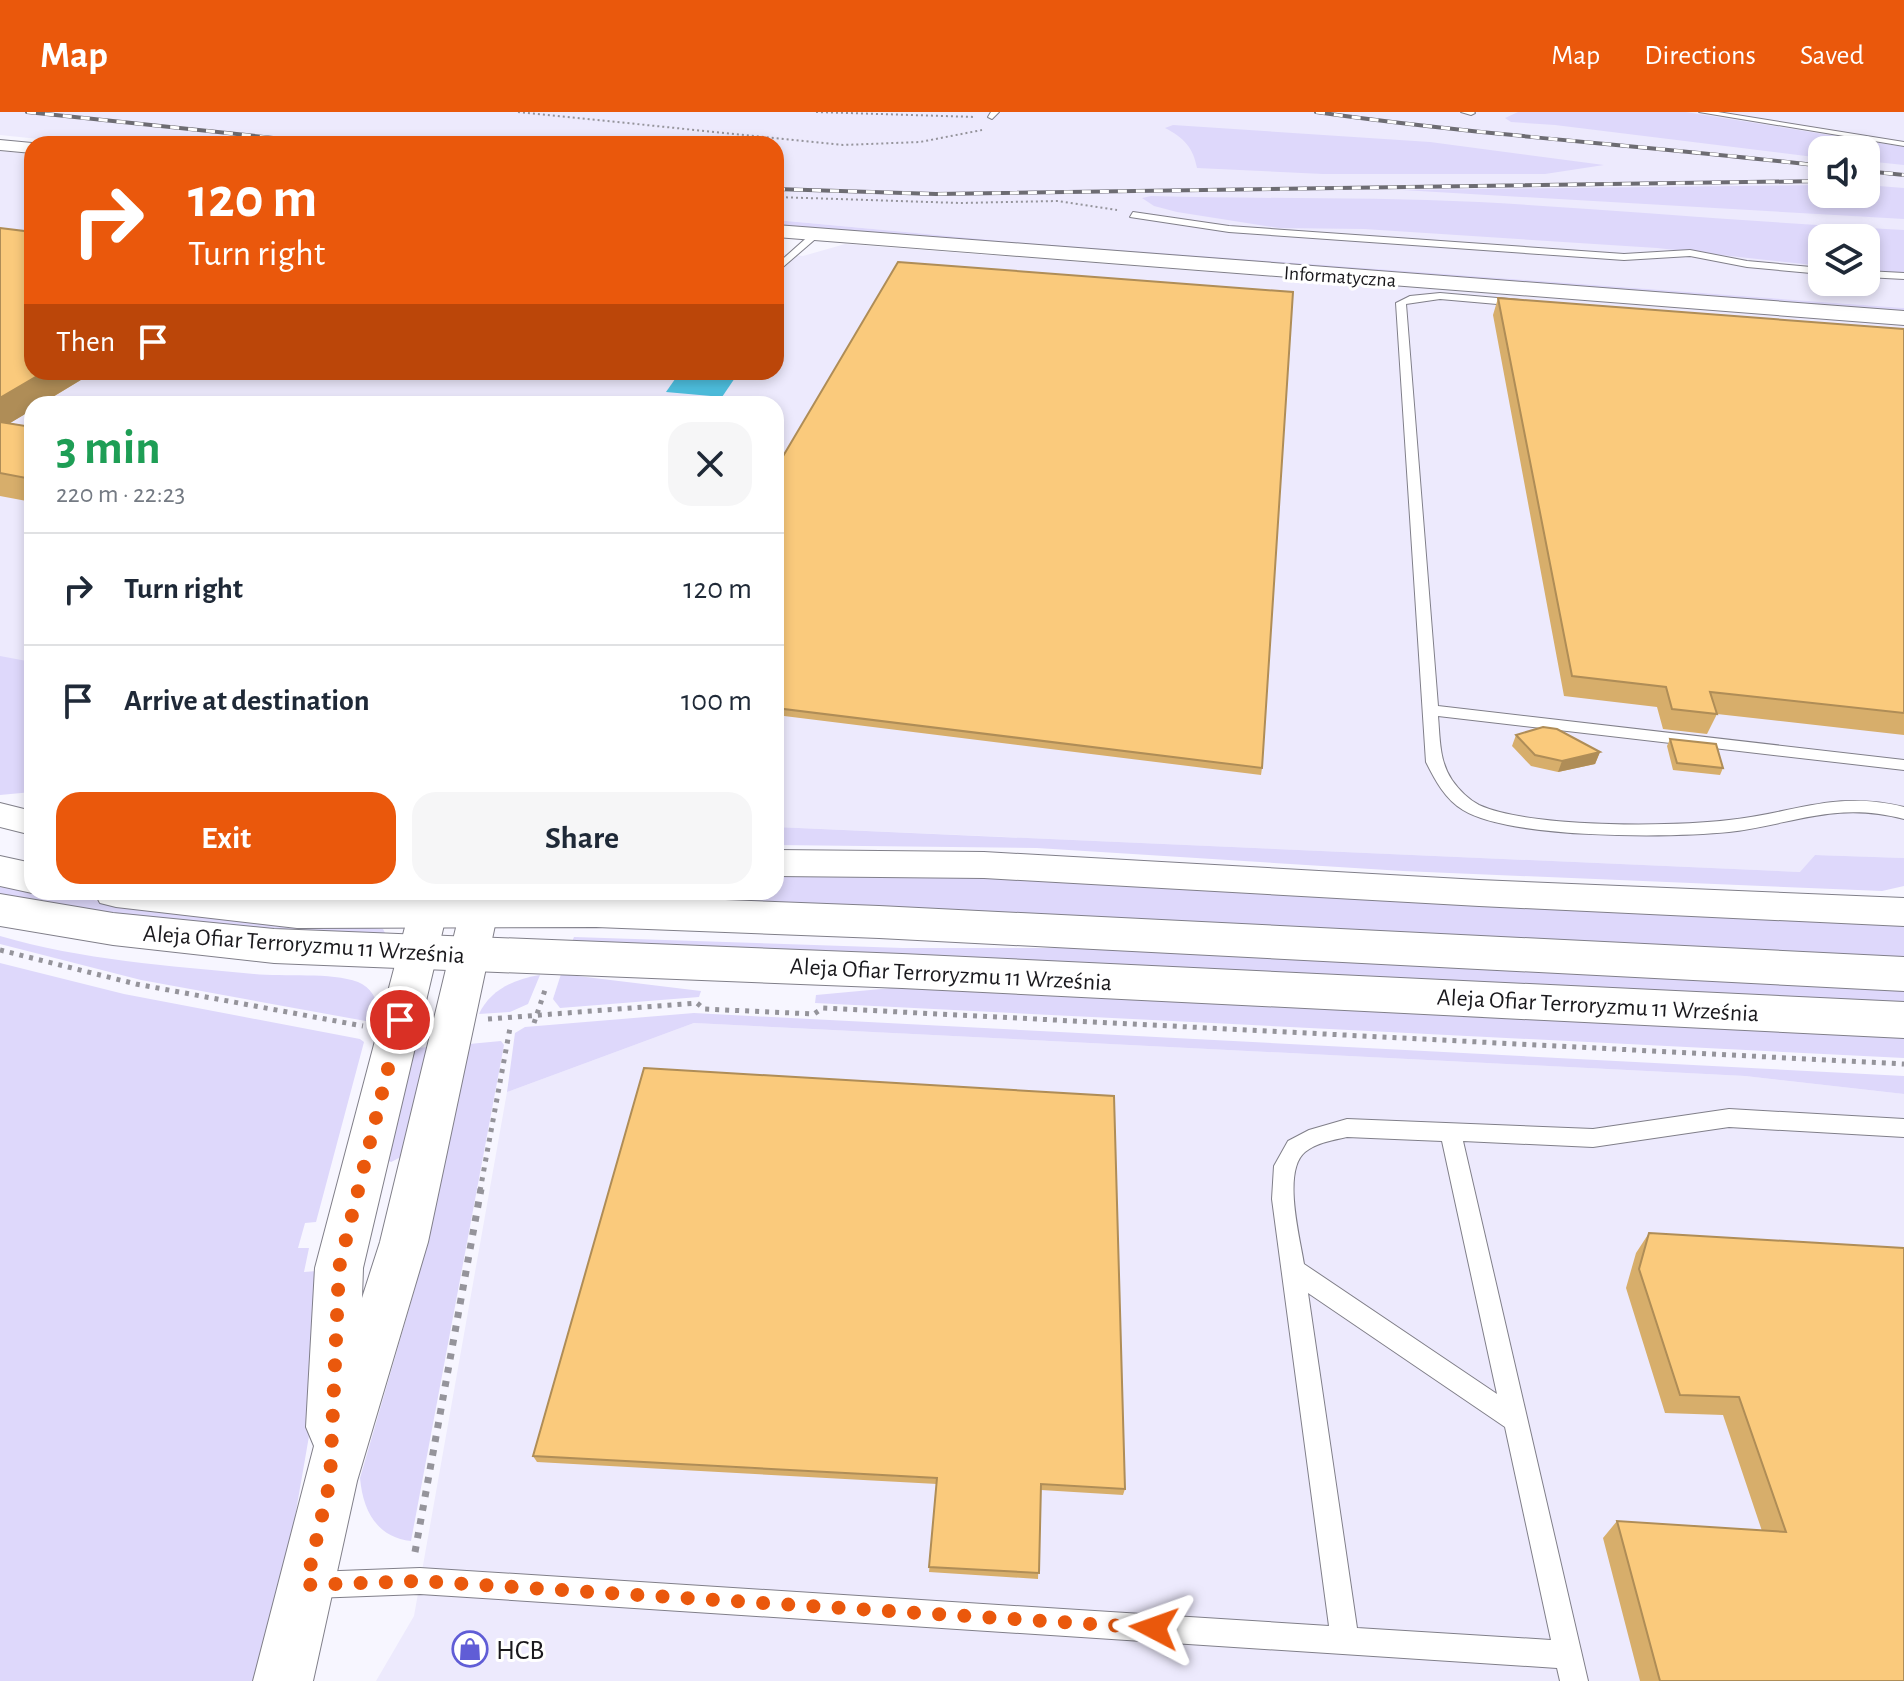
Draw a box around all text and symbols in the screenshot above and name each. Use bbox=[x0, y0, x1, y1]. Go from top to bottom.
text: Map bbox=[40, 37, 108, 75]
text: Map bbox=[1551, 42, 1600, 70]
text: Directions bbox=[1644, 42, 1756, 70]
text: Saved bbox=[1800, 42, 1864, 70]
map controls bbox=[1808, 136, 1880, 296]
button: sound bbox=[1808, 136, 1880, 208]
icon: right bbox=[56, 168, 160, 272]
text: 120 m bbox=[188, 171, 317, 227]
button: layers bbox=[1808, 224, 1880, 296]
text: Turn right bbox=[188, 236, 325, 272]
street label: Informatyczna bbox=[1283, 263, 1397, 291]
icon: arrive bbox=[131, 320, 175, 364]
text: Then bbox=[56, 327, 115, 357]
button: close bbox=[668, 422, 752, 506]
text: 3 min bbox=[56, 425, 161, 473]
text: 220 m · 22:23 bbox=[56, 481, 185, 507]
icon: right bbox=[56, 567, 100, 611]
text: Turn right bbox=[124, 574, 243, 604]
text: 120 m bbox=[683, 574, 752, 604]
icon: arrive bbox=[56, 679, 100, 723]
text: Arrive at destination bbox=[124, 686, 370, 716]
text: 100 m bbox=[681, 686, 752, 716]
button: Exit bbox=[56, 792, 396, 884]
button: Share bbox=[412, 792, 752, 884]
street label: Aleja Ofiar Terroryzmu 11 Września bbox=[142, 922, 466, 968]
street label: Aleja Ofiar Terroryzmu 11 Września bbox=[789, 955, 1113, 995]
pin bbox=[366, 986, 434, 1054]
street label: Aleja Ofiar Terroryzmu 11 Września bbox=[1436, 986, 1760, 1026]
icon: arrive bbox=[378, 998, 422, 1042]
position arrow bbox=[1112, 1586, 1196, 1670]
shop icon: HCB bbox=[451, 1630, 489, 1668]
place label: HCB bbox=[496, 1637, 544, 1665]

